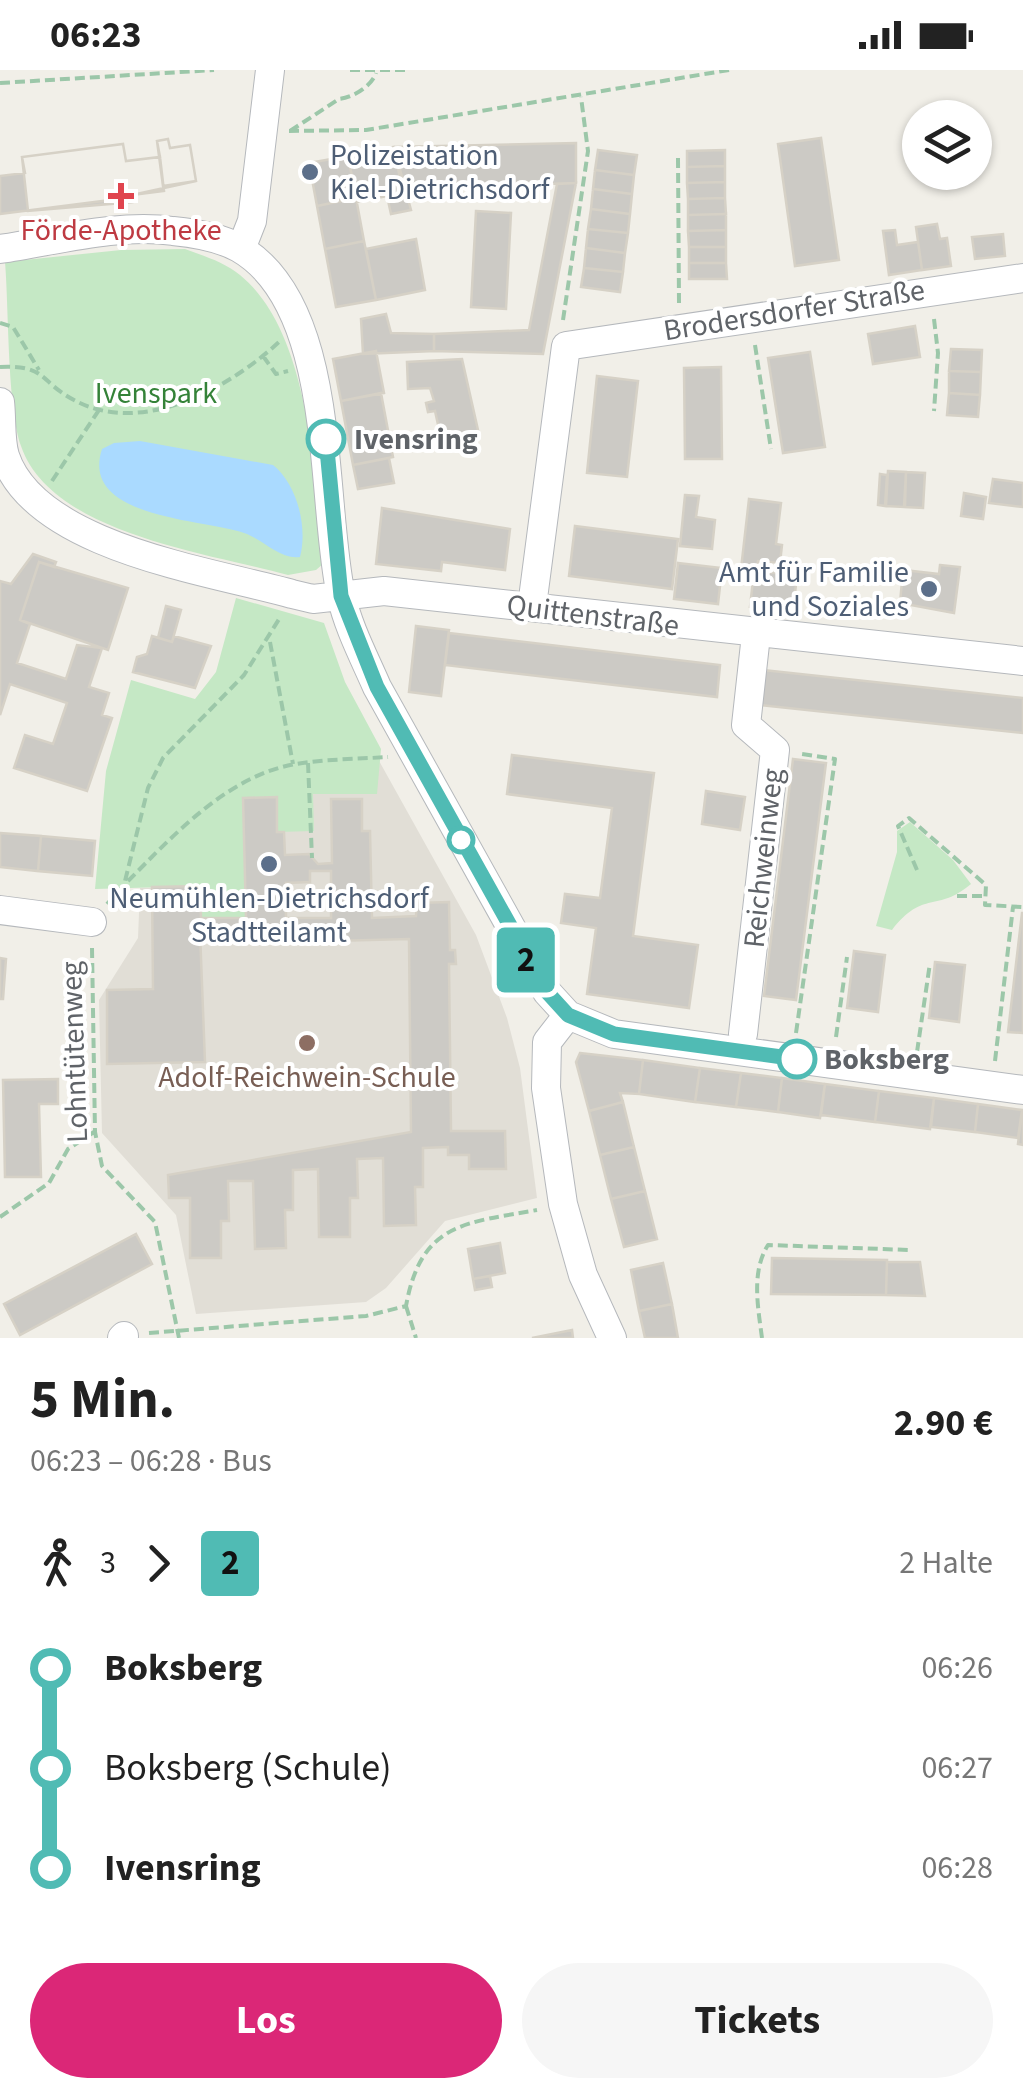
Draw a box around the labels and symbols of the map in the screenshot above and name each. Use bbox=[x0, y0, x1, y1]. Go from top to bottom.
place label: Polizeistation Kiel-Dietrichsdorf bbox=[330, 134, 551, 211]
marker: Polizeistation Kiel-Dietrichsdorf bbox=[299, 161, 321, 183]
marker: Förde-Apotheke bbox=[110, 185, 132, 207]
place label: Förde-Apotheke bbox=[20, 209, 222, 252]
street label: Brodersdorfer Straße bbox=[660, 269, 928, 352]
park label: Ivenspark bbox=[95, 372, 217, 415]
place label: Ivensring bbox=[354, 418, 478, 461]
marker: Ivensring bbox=[307, 420, 345, 458]
place label: Amt für Familie und Soziales bbox=[719, 551, 909, 628]
marker: Amt für Familie und Soziales bbox=[918, 578, 940, 600]
street label: Quittenstraße bbox=[504, 584, 682, 647]
street label: Reichweinweg bbox=[733, 766, 794, 950]
unlabelled marker bbox=[448, 827, 474, 853]
marker: Neumühlen-Dietrichsdorf Stadtteilamt bbox=[258, 853, 280, 875]
place label: Neumühlen-Dietrichsdorf Stadtteilamt bbox=[109, 877, 430, 954]
line badge: 2 bbox=[494, 928, 558, 992]
street label: Lohntütenweg bbox=[50, 960, 99, 1144]
marker: Adolf-Reichwein-Schule bbox=[296, 1032, 318, 1054]
place label: Boksberg bbox=[824, 1038, 949, 1081]
marker: Boksberg bbox=[778, 1040, 816, 1078]
place label: Adolf-Reichwein-Schule bbox=[158, 1056, 456, 1099]

